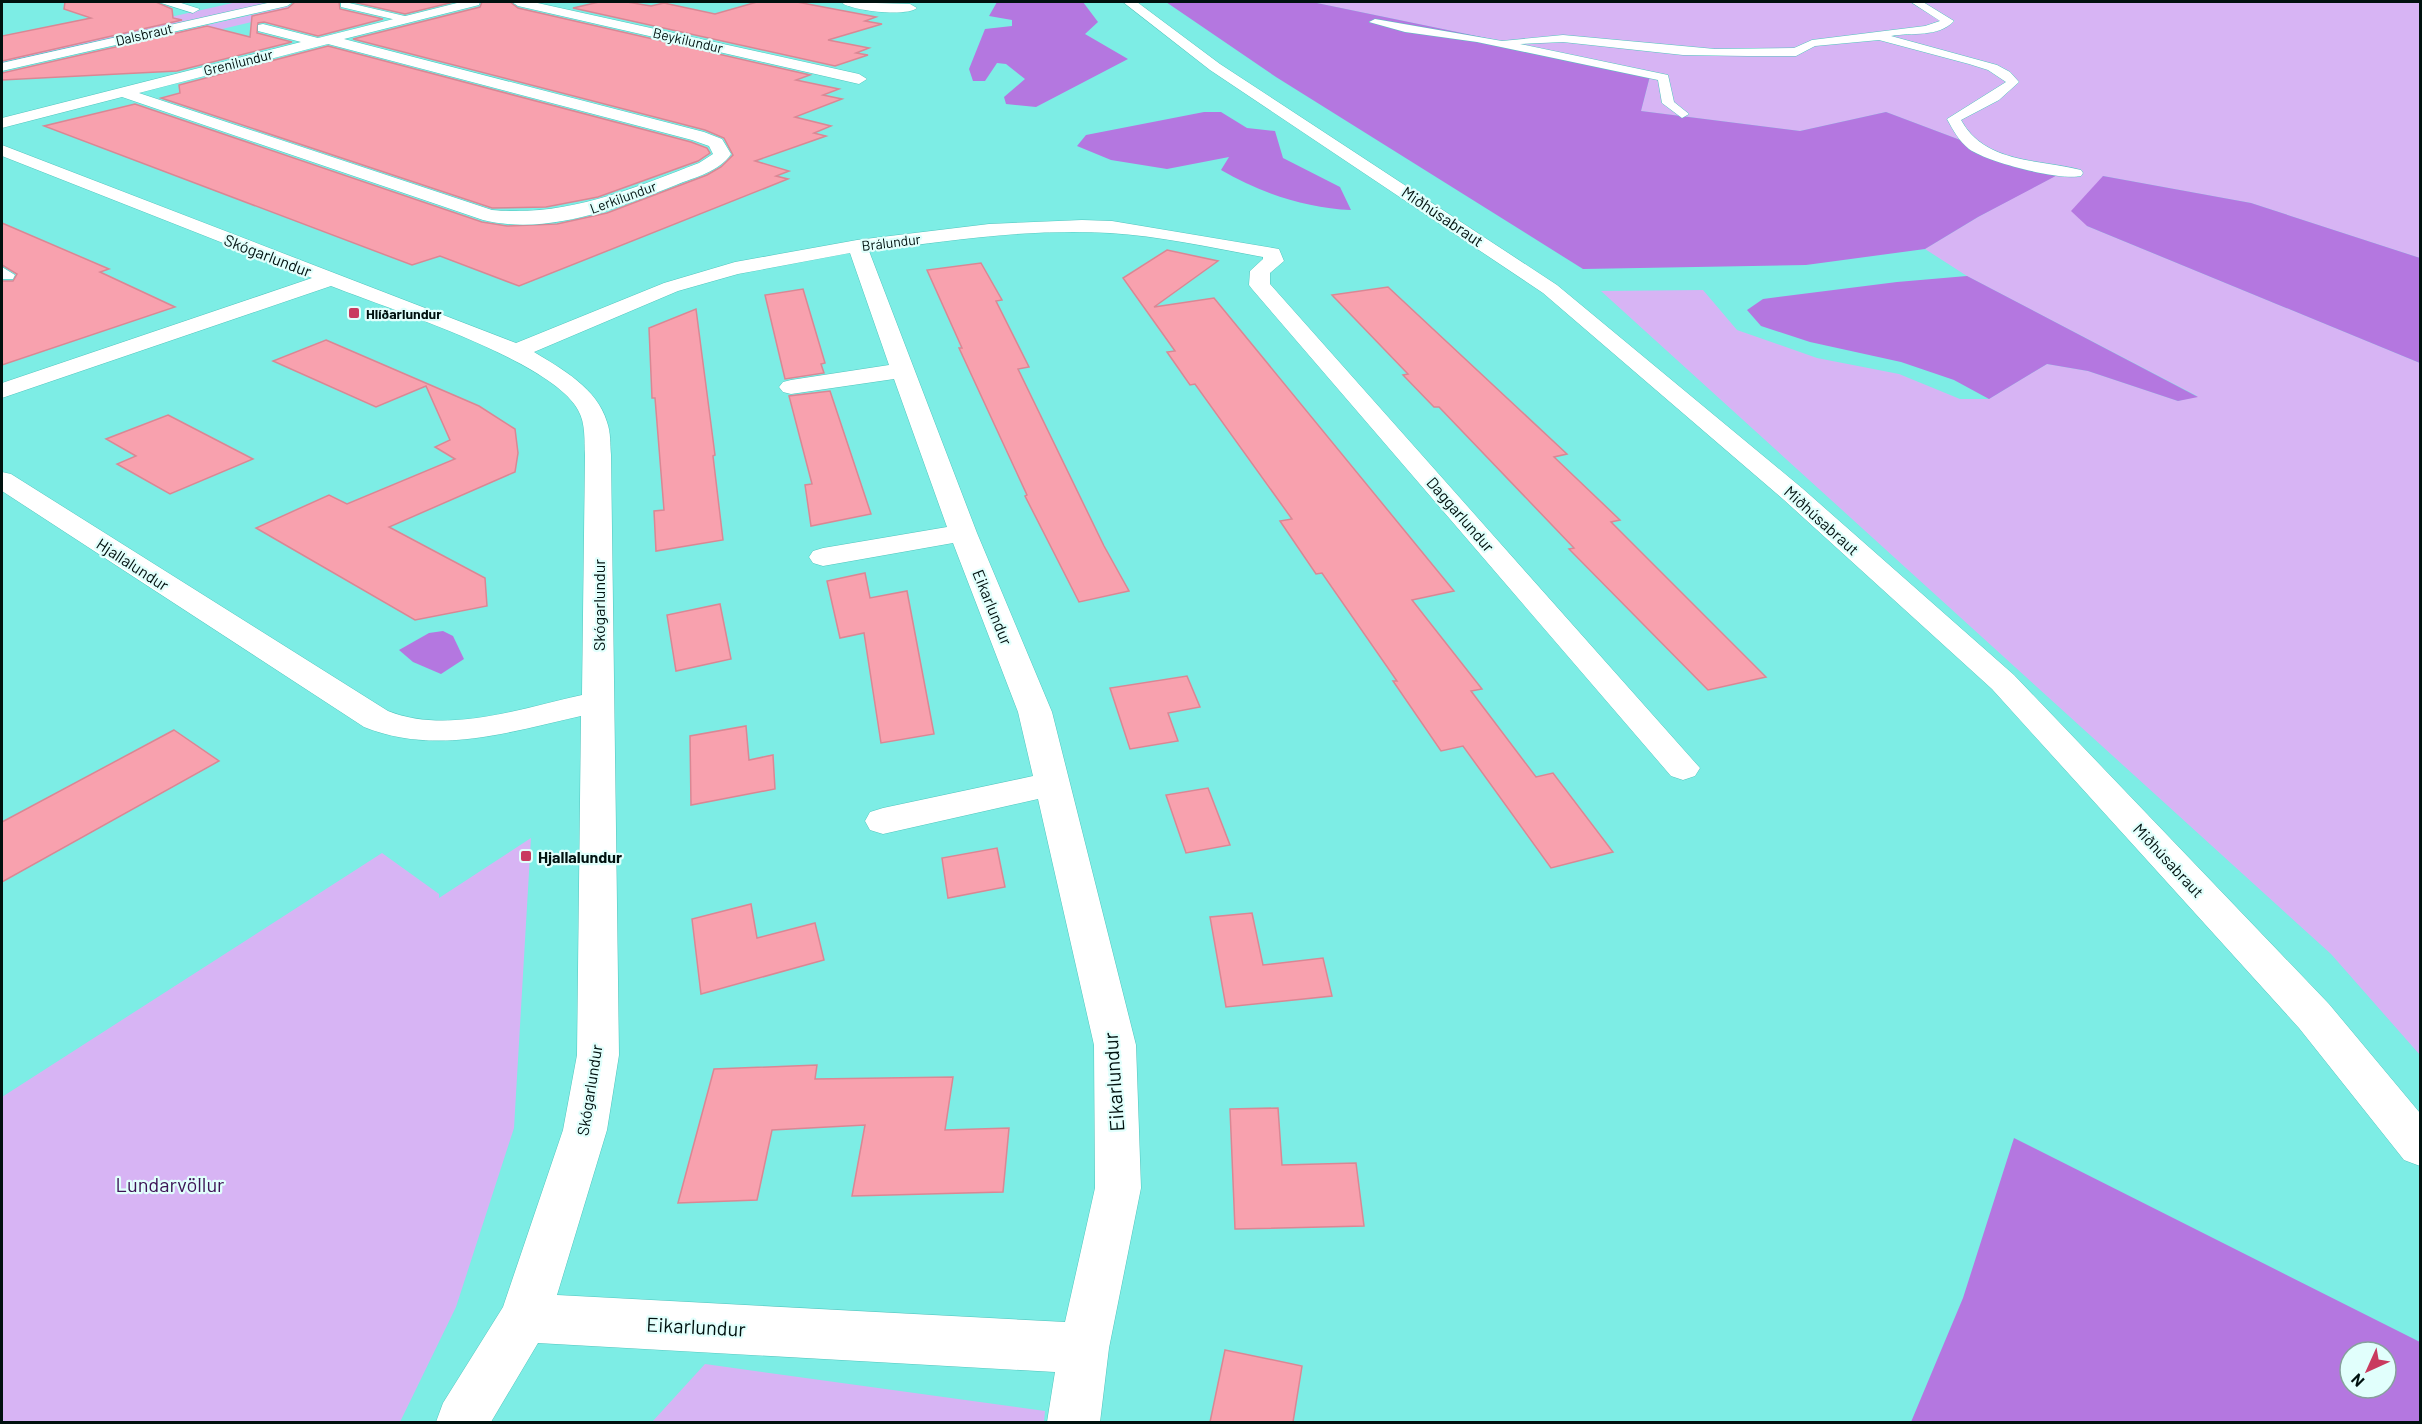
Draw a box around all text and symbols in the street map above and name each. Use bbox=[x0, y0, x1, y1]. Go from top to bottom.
street label: Dalsbraut bbox=[114, 19, 174, 49]
street label: Beykilundur bbox=[651, 24, 725, 56]
street label: Grenilundur bbox=[202, 45, 274, 79]
street label: Lerkilundur bbox=[587, 177, 659, 217]
street label: Miðhúsabraut bbox=[1399, 182, 1487, 250]
street label: Skógarlundur bbox=[222, 230, 315, 280]
street label: Brálundur bbox=[860, 230, 922, 254]
place label: Hlíðarlundur bbox=[366, 305, 442, 322]
marker: Hlíðarlundur bbox=[347, 306, 361, 320]
street label: Daggarlundur bbox=[1423, 473, 1499, 555]
street label: Miðhúsabraut bbox=[1781, 481, 1863, 559]
street label: Hjallalundur bbox=[93, 534, 173, 594]
street label: Skógarlundur bbox=[589, 559, 608, 651]
street label: Eikarlundur bbox=[969, 567, 1017, 648]
street label: Miðhúsabraut bbox=[2130, 819, 2208, 901]
place label: Hjallalundur bbox=[538, 847, 622, 866]
marker: Hjallalundur bbox=[519, 849, 533, 863]
street label: Eikarlundur bbox=[1098, 1032, 1128, 1132]
street label: Skógarlundur bbox=[572, 1043, 606, 1137]
park label: Lundarvöllur bbox=[116, 1172, 224, 1196]
street label: Eikarlundur bbox=[646, 1311, 746, 1341]
north arrow bbox=[2338, 1340, 2398, 1400]
text: N bbox=[2347, 1370, 2368, 1391]

